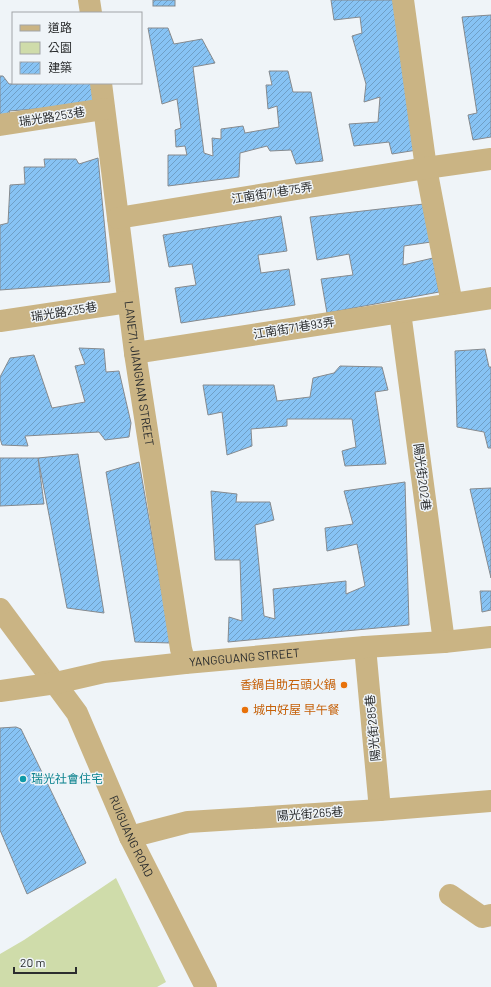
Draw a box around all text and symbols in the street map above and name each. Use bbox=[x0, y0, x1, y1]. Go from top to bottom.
legend bbox=[12, 12, 142, 84]
text: 道路 bbox=[48, 20, 72, 34]
text: 公園 bbox=[48, 40, 72, 54]
text: 建築 bbox=[48, 60, 72, 74]
street label: 瑞光路253巷 bbox=[18, 104, 86, 128]
street label: 江南街71巷75弄 bbox=[230, 179, 313, 205]
street label: 瑞光路235巷 bbox=[30, 299, 98, 323]
street label: LANE71, JIANGNAN STREET bbox=[123, 300, 157, 447]
street label: 江南街71巷93弄 bbox=[252, 314, 336, 340]
street label: 陽光街202巷 bbox=[412, 442, 434, 511]
street label: YANGGUANG STREET bbox=[188, 645, 301, 669]
place label: 香鍋自助石頭火鍋 bbox=[240, 677, 336, 691]
marker: 香鍋自助石頭火鍋 bbox=[339, 680, 349, 690]
street label: 陽光街285巷 bbox=[362, 694, 382, 762]
place label: 城中好屋 早午餐 bbox=[253, 702, 339, 716]
marker: 城中好屋 早午餐 bbox=[240, 705, 250, 715]
place label: 瑞光社會住宅 bbox=[31, 771, 103, 785]
marker: 瑞光社會住宅 bbox=[18, 774, 28, 784]
street label: RUIGUANG ROAD bbox=[107, 793, 157, 879]
street label: 陽光街265巷 bbox=[276, 804, 344, 822]
scale bar bbox=[14, 949, 76, 975]
text: 20 m bbox=[20, 955, 46, 969]

